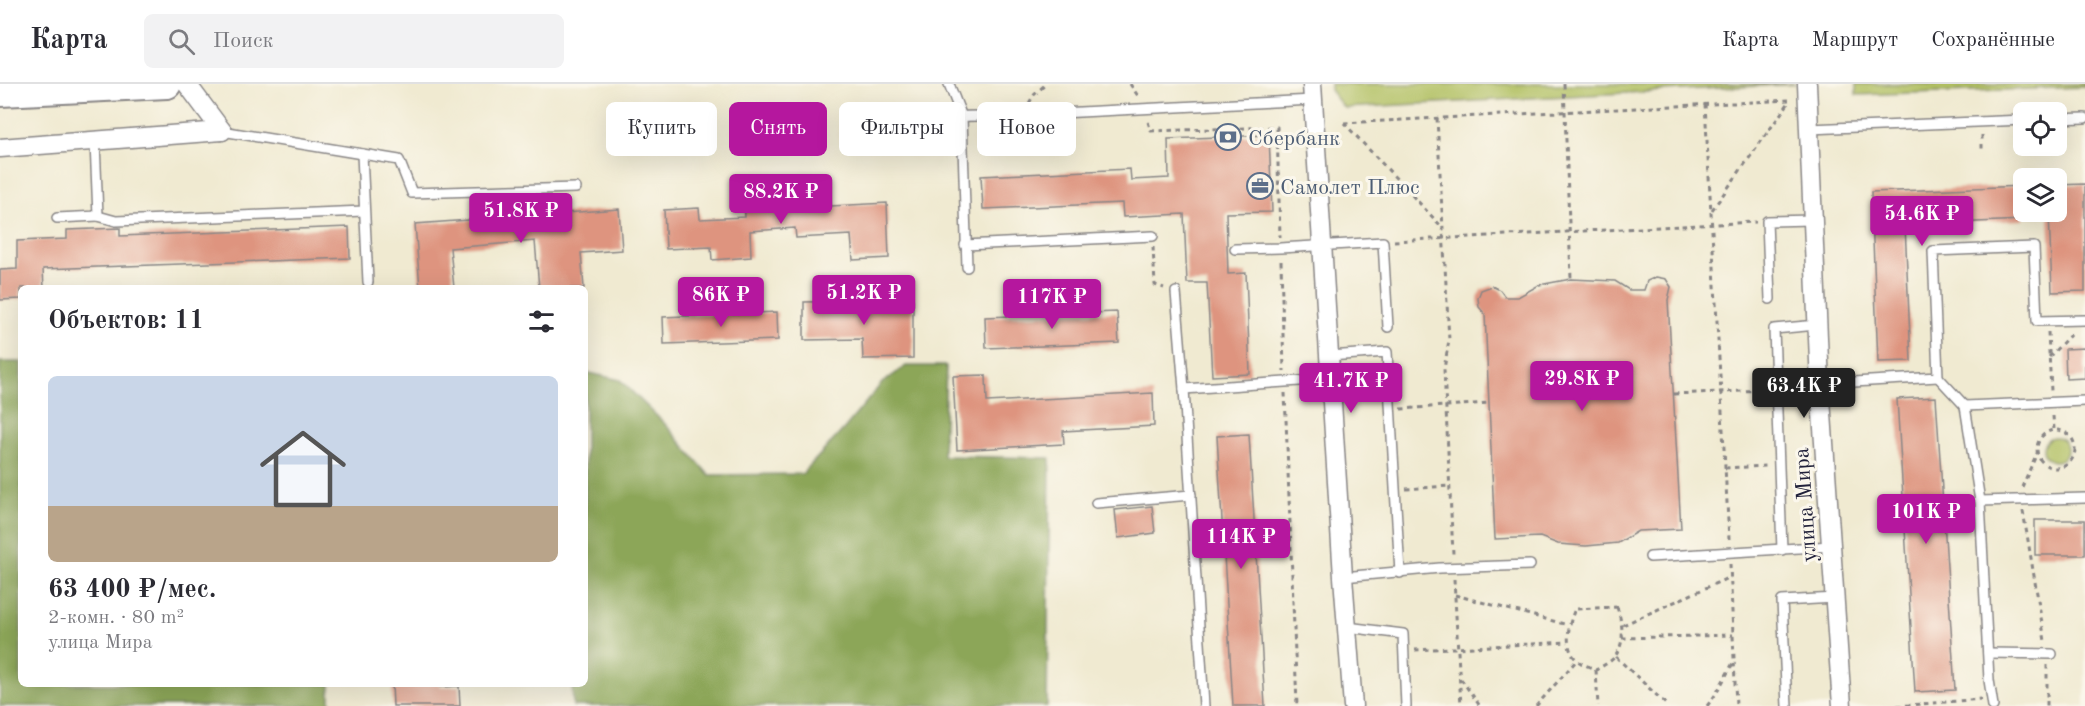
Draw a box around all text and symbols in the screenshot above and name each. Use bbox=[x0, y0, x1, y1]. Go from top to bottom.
search box bbox=[144, 14, 564, 68]
icon: search bbox=[165, 25, 198, 58]
text: Карта bbox=[30, 27, 108, 55]
text: Поиск bbox=[213, 30, 274, 52]
text: Карта bbox=[1722, 30, 1779, 51]
text: Маршрут bbox=[1812, 30, 1898, 51]
text: Сохранённые bbox=[1931, 30, 2055, 51]
chip: Купить bbox=[606, 102, 717, 156]
chip: Снять bbox=[729, 102, 827, 156]
chip: Фильтры bbox=[839, 102, 965, 156]
chip: Новое bbox=[977, 102, 1076, 156]
map controls bbox=[2013, 102, 2067, 222]
button: locate bbox=[2013, 102, 2067, 156]
bank icon: Сбербанк bbox=[1213, 122, 1243, 152]
place label: Сбербанк bbox=[1248, 128, 1340, 150]
button: layers bbox=[2013, 168, 2067, 222]
office icon: Самолет Плюс bbox=[1245, 171, 1275, 201]
pin: 88.2K ₽ bbox=[726, 174, 836, 225]
place label: Самолет Плюс bbox=[1280, 177, 1420, 199]
text: 88.2K ₽ bbox=[743, 183, 819, 203]
pin: 51.8K ₽ bbox=[466, 193, 576, 244]
pin: 54.6K ₽ bbox=[1867, 196, 1977, 247]
text: 51.8K ₽ bbox=[483, 202, 559, 222]
text: 54.6K ₽ bbox=[1884, 205, 1960, 225]
pin: 51.2K ₽ bbox=[809, 275, 919, 326]
pin: 86K ₽ bbox=[679, 277, 763, 328]
pin: 117K ₽ bbox=[1003, 279, 1101, 330]
text: 51.2K ₽ bbox=[826, 284, 902, 304]
text: 86K ₽ bbox=[692, 286, 750, 306]
text: 117K ₽ bbox=[1017, 288, 1087, 308]
icon: filters bbox=[525, 305, 558, 338]
text: Объектов: 11 bbox=[48, 308, 204, 334]
pin: 29.8K ₽ bbox=[1527, 361, 1637, 412]
pin: 41.7K ₽ bbox=[1296, 363, 1406, 414]
pin: 63.4K ₽ bbox=[1749, 368, 1859, 419]
text: 29.8K ₽ bbox=[1544, 370, 1620, 390]
text: 41.7K ₽ bbox=[1313, 372, 1389, 392]
text: 63.4K ₽ bbox=[1766, 377, 1842, 397]
icon: home bbox=[249, 415, 357, 523]
street label: улица Мира bbox=[1791, 447, 1821, 563]
pin: 101K ₽ bbox=[1877, 494, 1975, 545]
text: 101K ₽ bbox=[1891, 503, 1961, 523]
pin: 114K ₽ bbox=[1192, 519, 1290, 570]
text: 114K ₽ bbox=[1206, 528, 1276, 548]
text: 63 400 ₽/мес. bbox=[48, 577, 216, 603]
text: 2-комн. · 80 m² bbox=[48, 608, 184, 628]
text: улица Мира bbox=[48, 633, 153, 653]

